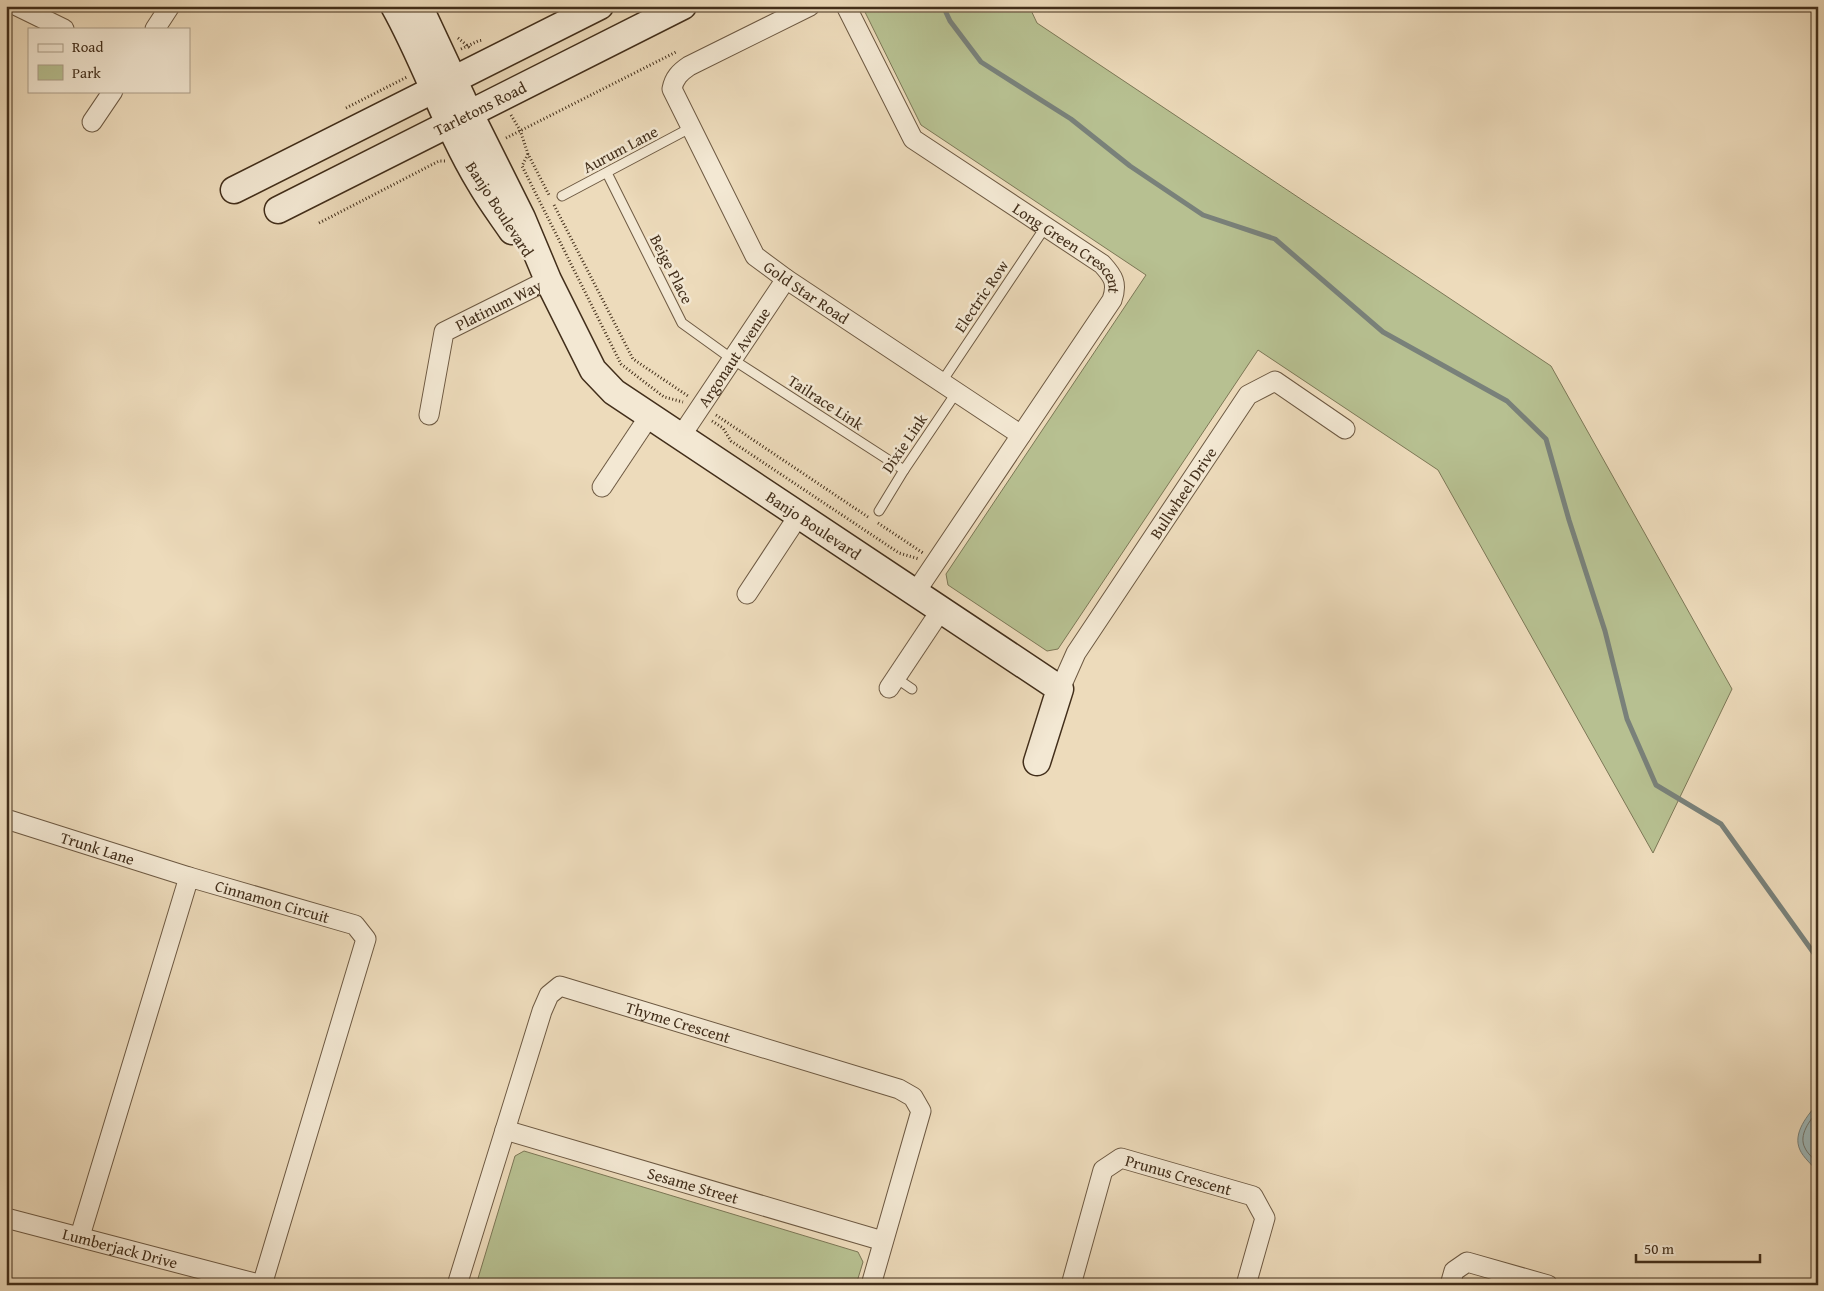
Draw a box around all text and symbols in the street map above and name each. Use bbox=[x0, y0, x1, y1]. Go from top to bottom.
legend bbox=[28, 28, 190, 92]
text: Road bbox=[72, 36, 103, 57]
text: Park bbox=[72, 62, 101, 83]
street label: Tarletons Road bbox=[429, 75, 531, 142]
street label: Aurum Lane bbox=[578, 119, 662, 179]
street label: Banjo Boulevard bbox=[460, 156, 540, 262]
street label: Long Green Crescent bbox=[1008, 196, 1127, 295]
street label: Beige Place bbox=[644, 230, 700, 308]
street label: Gold Star Road bbox=[759, 254, 854, 330]
street label: Electric Row bbox=[948, 254, 1015, 337]
street label: Platinum Way bbox=[451, 273, 546, 337]
street label: Argonaut Avenue bbox=[692, 302, 776, 412]
street label: Tailrace Link bbox=[783, 368, 870, 436]
street label: Dixie Link bbox=[875, 408, 933, 478]
street label: Bullwheel Drive bbox=[1143, 442, 1222, 544]
street label: Banjo Boulevard bbox=[761, 485, 866, 566]
street label: Trunk Lane bbox=[57, 825, 138, 871]
street label: Cinnamon Circuit bbox=[212, 873, 333, 929]
street label: Thyme Crescent bbox=[623, 995, 734, 1049]
street label: Prunus Crescent bbox=[1123, 1148, 1235, 1201]
street label: Sesame Street bbox=[645, 1160, 742, 1210]
street label: Lumberjack Drive bbox=[60, 1221, 180, 1274]
scale bar bbox=[1636, 1231, 1760, 1263]
text: 50 m bbox=[1644, 1238, 1675, 1259]

